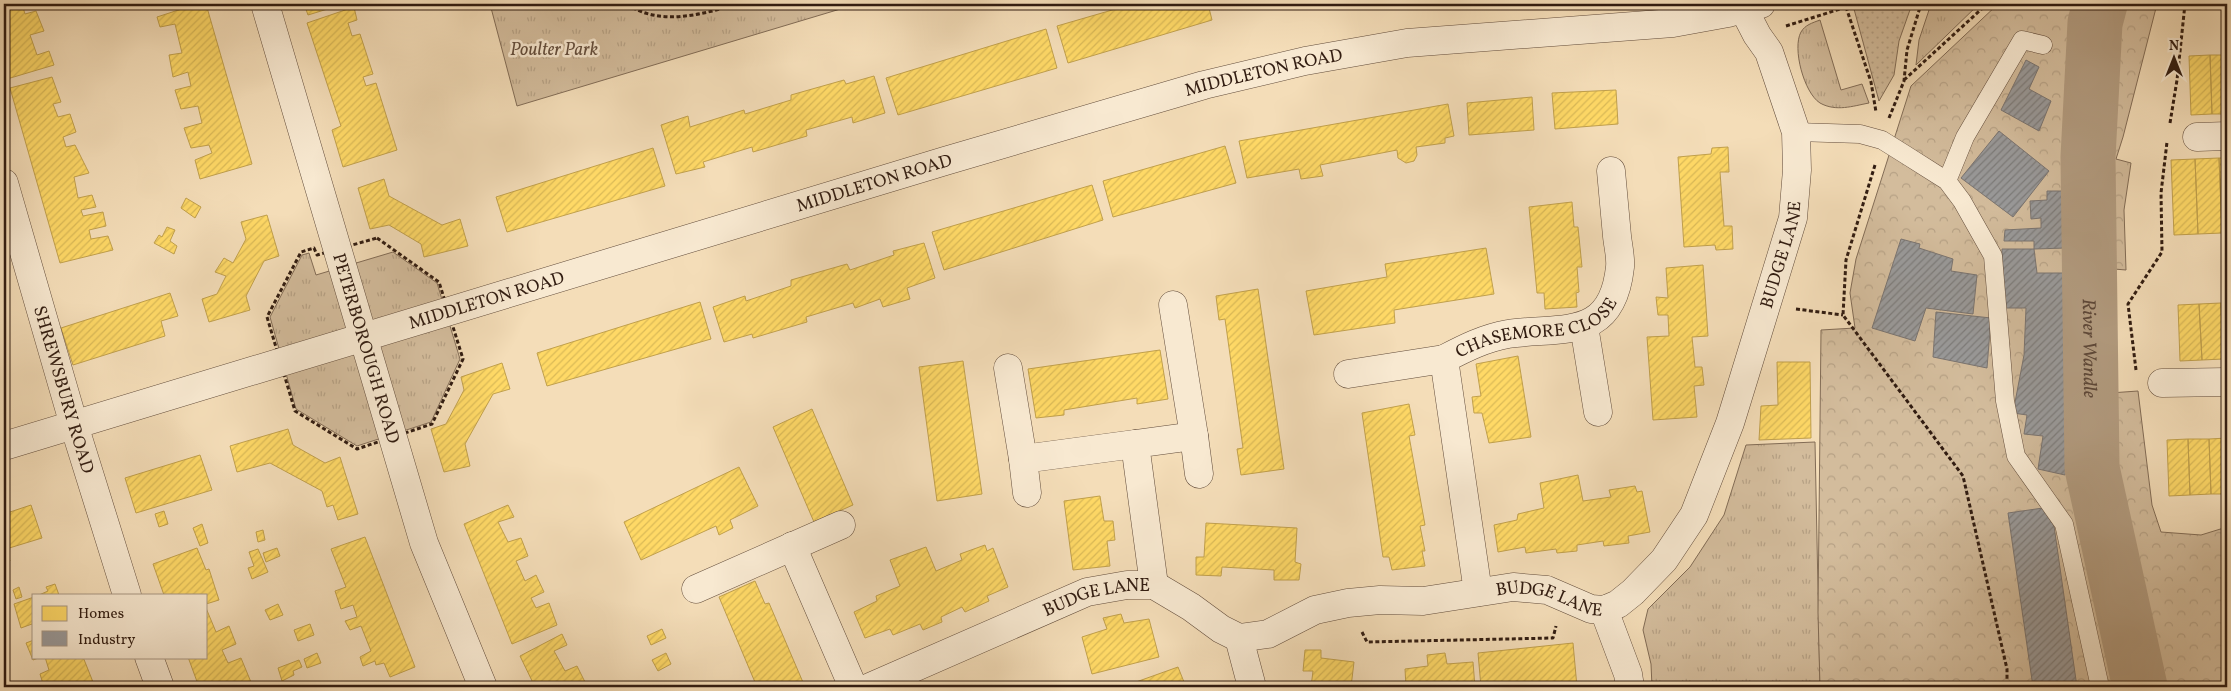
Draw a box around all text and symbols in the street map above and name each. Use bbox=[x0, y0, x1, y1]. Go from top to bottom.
north arrow bbox=[2148, 32, 2198, 82]
text: N bbox=[2169, 37, 2179, 56]
park label: Poulter Park bbox=[510, 38, 598, 63]
street label: MIDDLETON ROAD bbox=[1182, 44, 1345, 104]
street label: MIDDLETON ROAD bbox=[794, 149, 955, 219]
street label: BUDGE LANE bbox=[1755, 200, 1808, 312]
street label: PETERBOROUGH ROAD bbox=[325, 251, 405, 447]
street label: MIDDLETON ROAD bbox=[406, 266, 568, 337]
street label: CHASEMORE CLOSE bbox=[1452, 293, 1625, 365]
water label: River Wandle bbox=[2075, 298, 2102, 398]
street label: SHREWSBURY ROAD bbox=[26, 303, 99, 477]
street label: BUDGE LANE bbox=[1039, 574, 1150, 624]
street label: BUDGE LANE bbox=[1494, 575, 1604, 624]
legend bbox=[32, 594, 208, 658]
text: Homes bbox=[78, 604, 124, 625]
text: Industry bbox=[78, 630, 135, 651]

